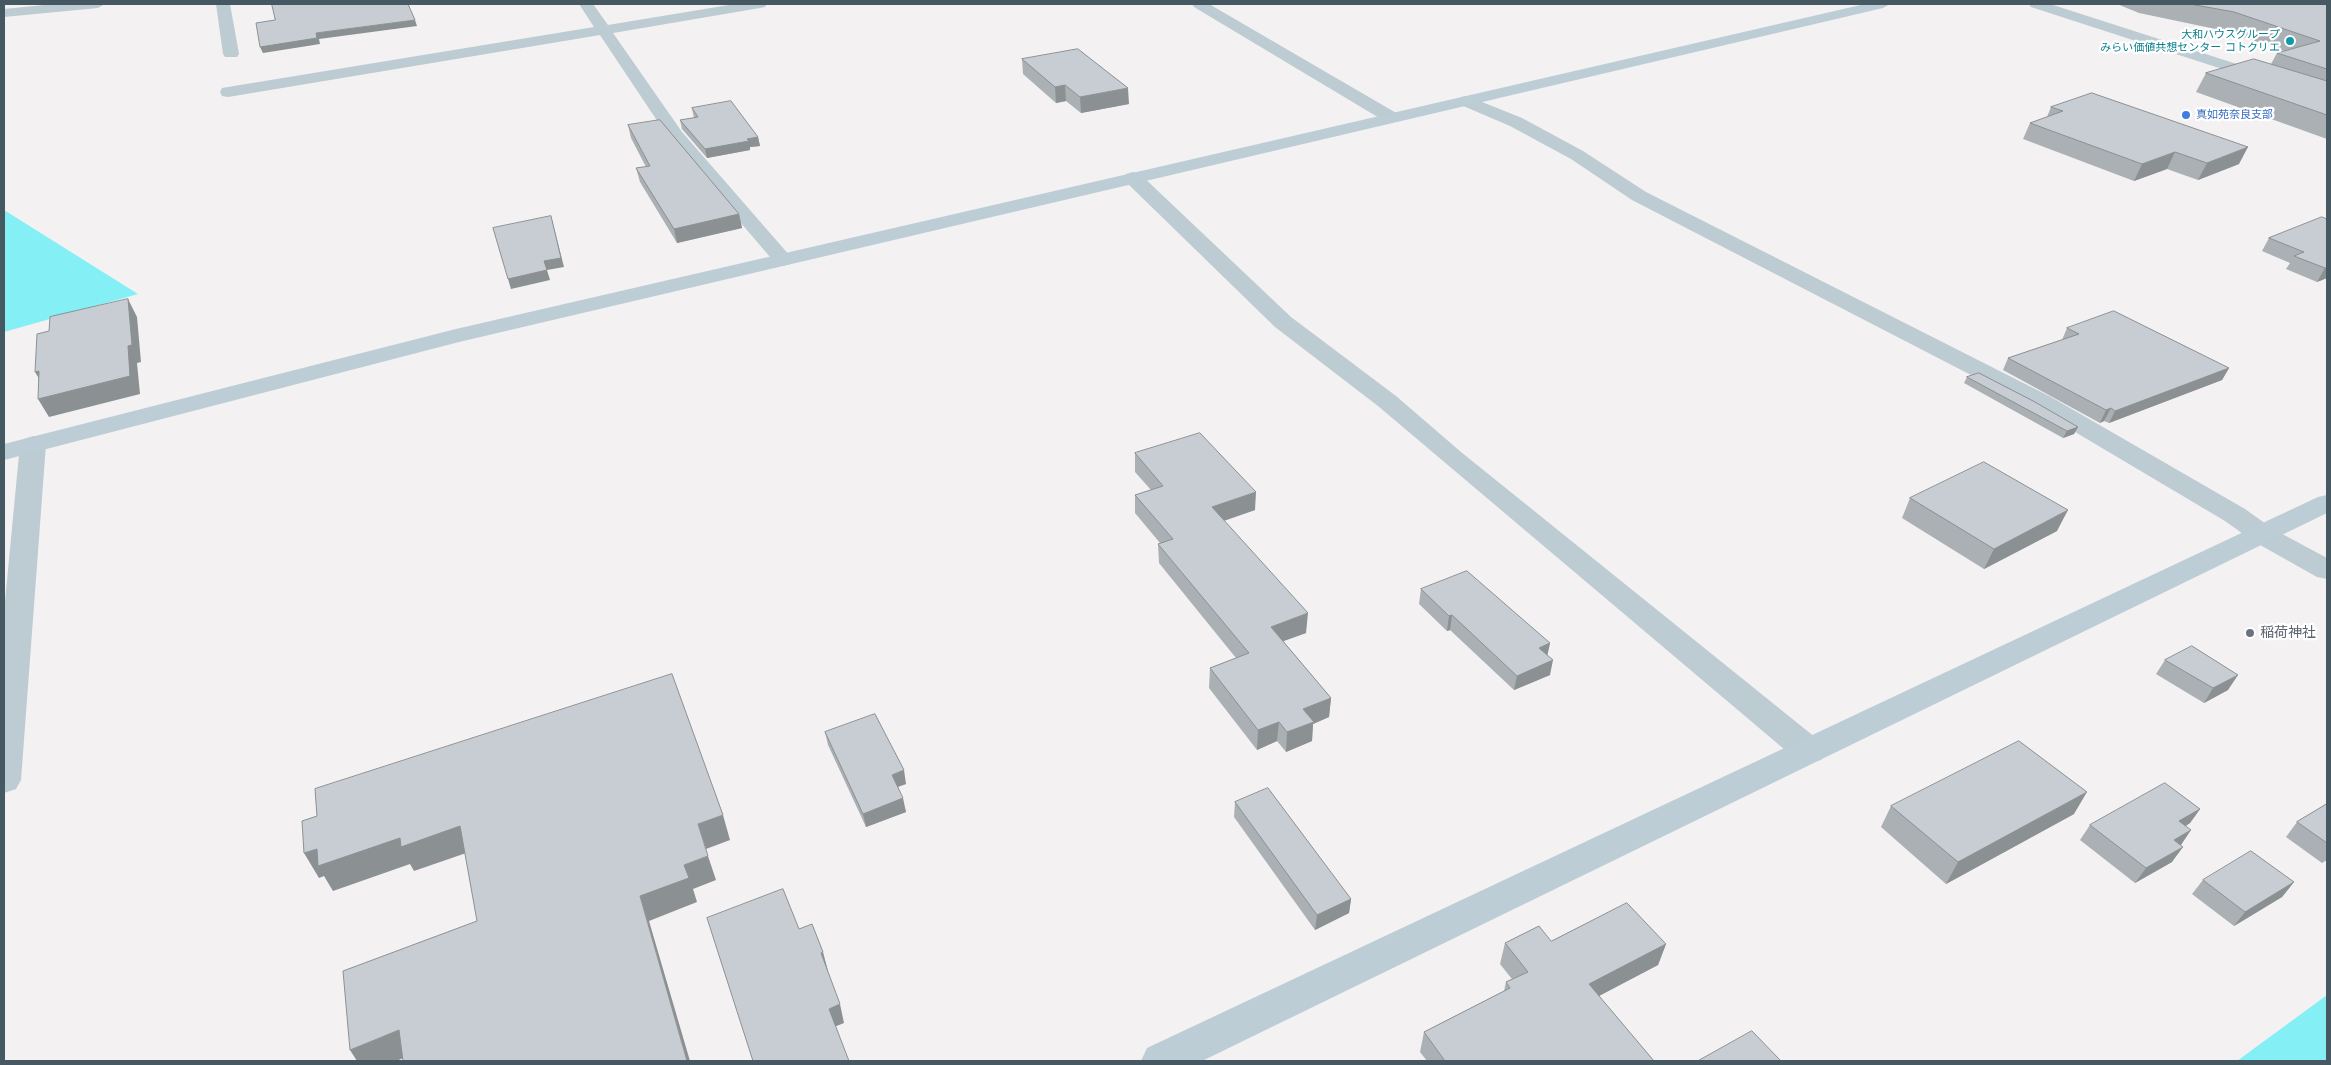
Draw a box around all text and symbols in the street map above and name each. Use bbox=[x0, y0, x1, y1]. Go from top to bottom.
place label: 大和ハウスグループ みらい価値共想センター コトクリエ bbox=[2100, 28, 2280, 54]
marker: 大和ハウスグループ みらい価値共想センター コトクリエ bbox=[2284, 35, 2296, 47]
place label: 真如苑奈良支部 bbox=[2196, 108, 2273, 122]
marker: 真如苑奈良支部 bbox=[2180, 109, 2192, 121]
place label: 稲荷神社 bbox=[2260, 625, 2316, 641]
marker: 稲荷神社 bbox=[2244, 627, 2256, 639]

